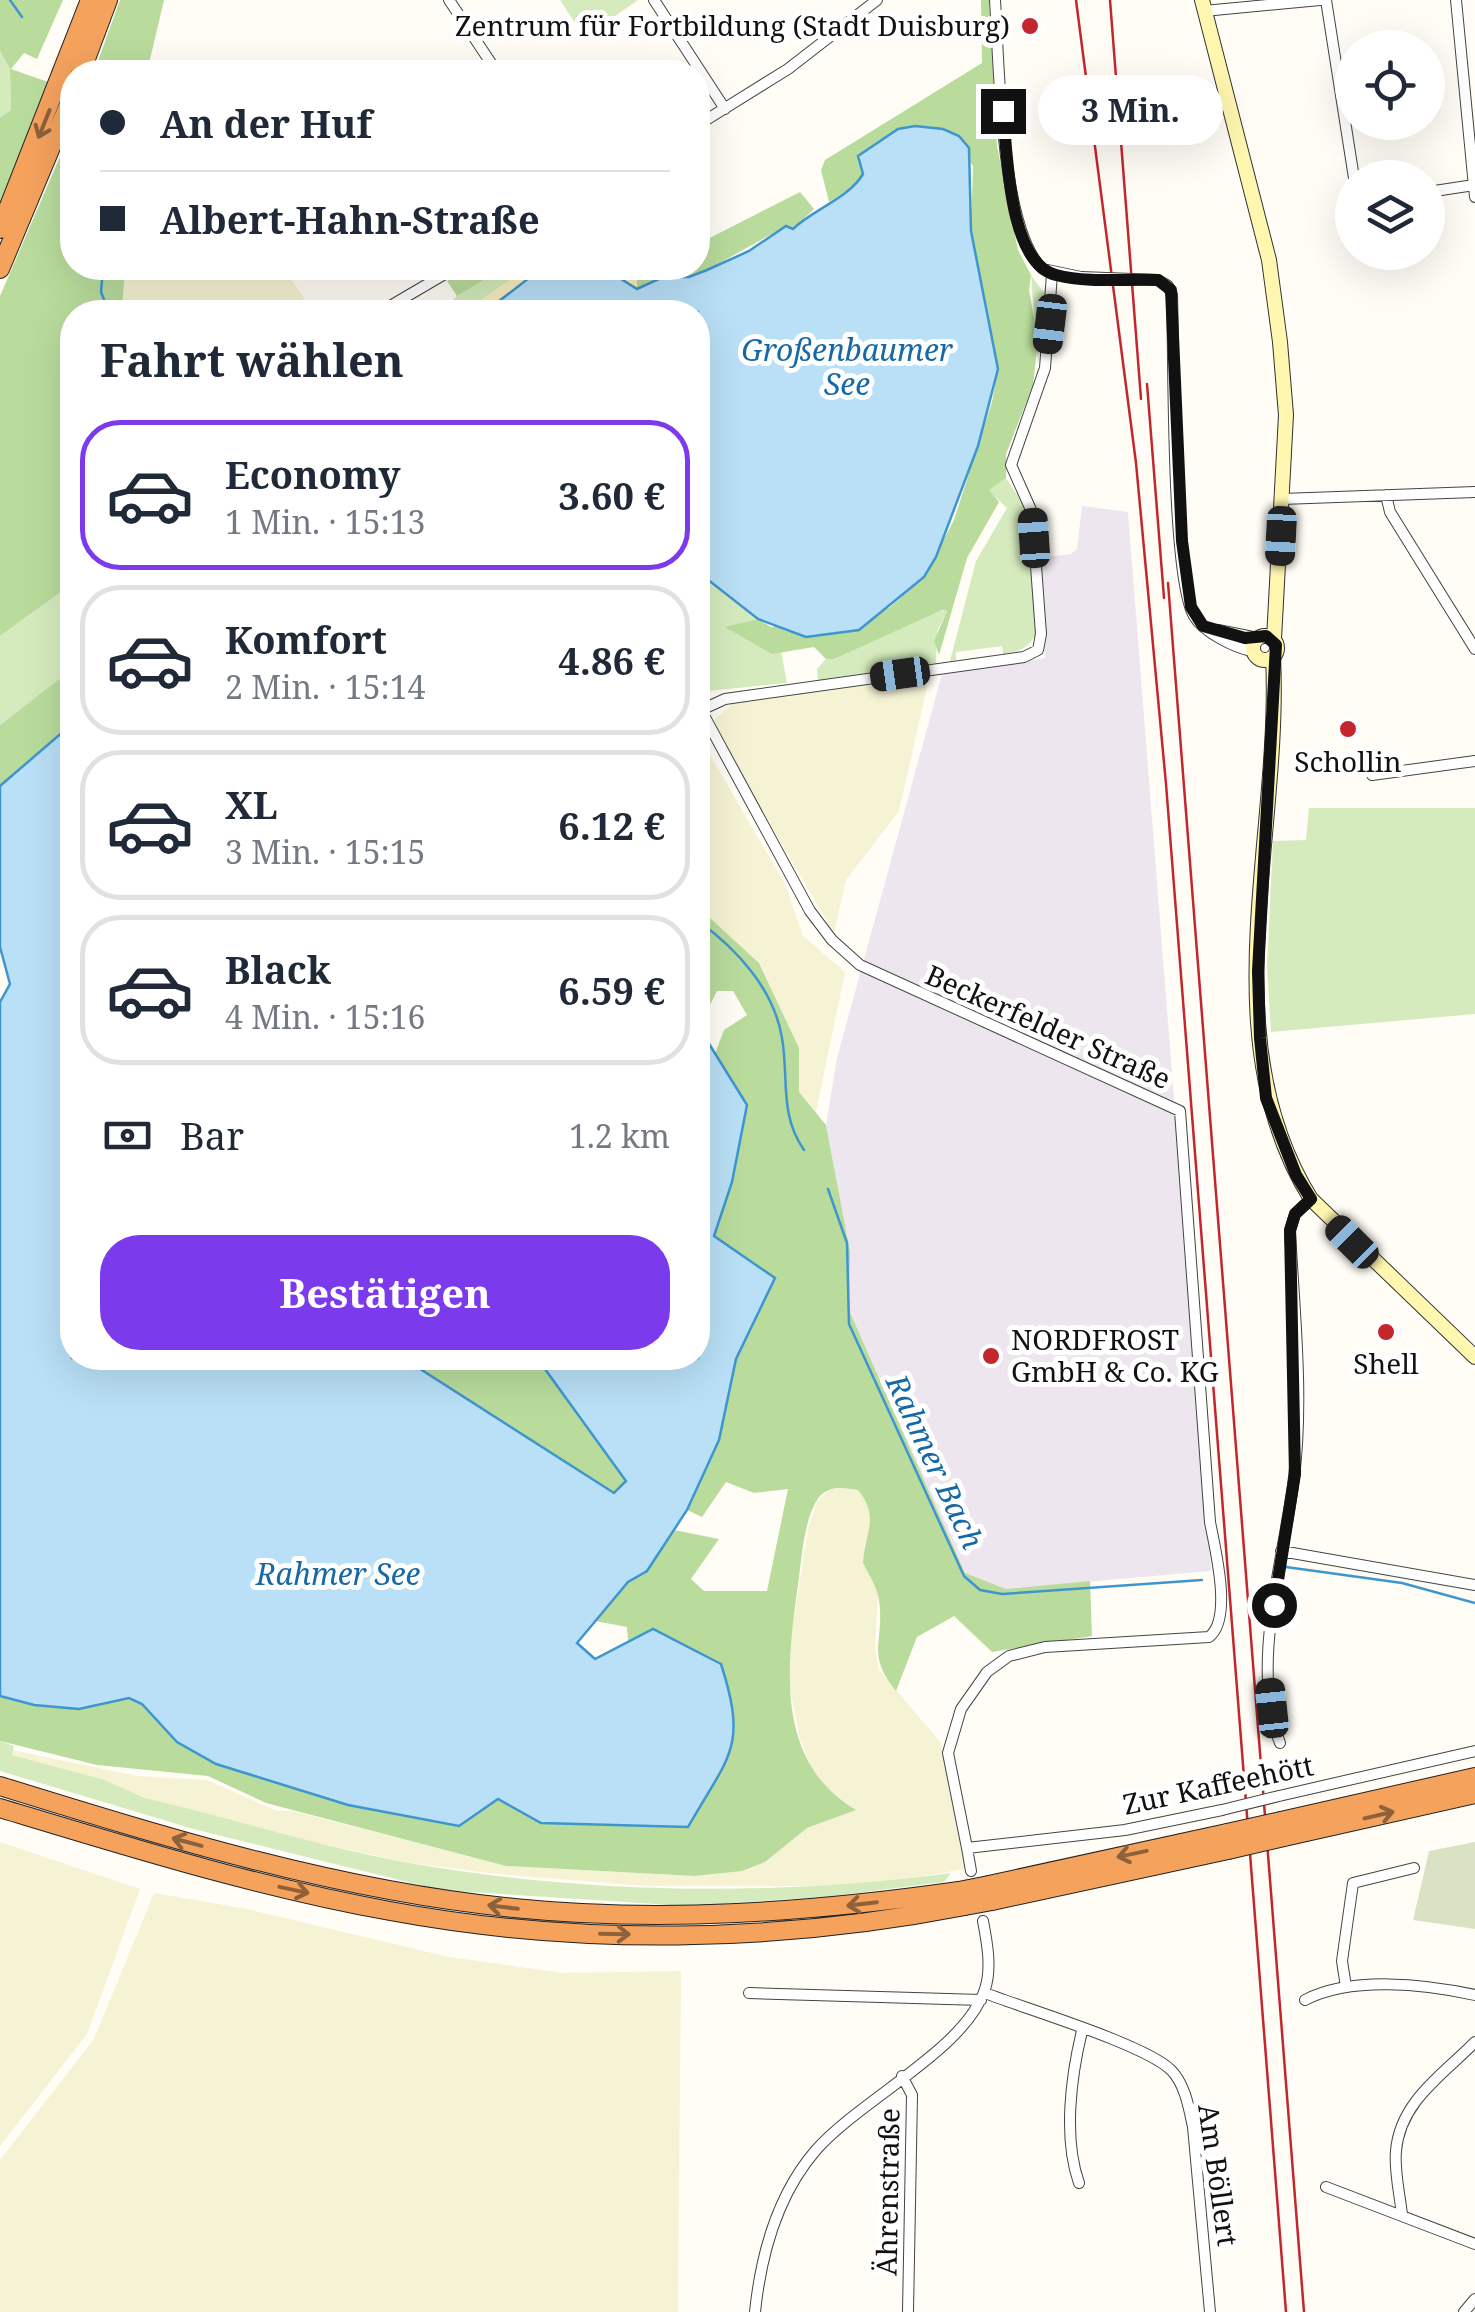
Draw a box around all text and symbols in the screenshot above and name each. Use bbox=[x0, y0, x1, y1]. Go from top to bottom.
place label: Zentrum für Fortbildung (Stadt Duisburg) bbox=[455, 6, 1010, 44]
marker: Zentrum für Fortbildung (Stadt Duisburg) bbox=[1019, 15, 1041, 37]
map controls bbox=[1335, 30, 1445, 270]
button: locate bbox=[1335, 30, 1445, 140]
callout: 3 Min. bbox=[1038, 76, 1223, 146]
text: 3 Min. bbox=[1081, 88, 1180, 131]
route end bbox=[981, 89, 1026, 134]
text: An der Huf bbox=[160, 97, 372, 149]
one-way arrow bbox=[34, 108, 52, 139]
button: layers bbox=[1335, 160, 1445, 270]
text: Albert-Hahn-Straße bbox=[160, 193, 540, 245]
car bbox=[1031, 292, 1069, 356]
text: Fahrt wählen bbox=[100, 329, 404, 390]
water label: Großenbaumer See bbox=[741, 329, 954, 404]
text: Economy bbox=[225, 448, 401, 500]
icon: car bbox=[105, 450, 195, 540]
text: 3.60 € bbox=[558, 469, 665, 521]
text: 1 Min. · 15:13 bbox=[225, 500, 425, 543]
car bbox=[1264, 505, 1298, 567]
car bbox=[1017, 507, 1051, 569]
text: Komfort bbox=[225, 613, 387, 665]
icon: car bbox=[105, 615, 195, 705]
text: 4.86 € bbox=[558, 634, 665, 686]
car bbox=[868, 655, 932, 693]
text: 2 Min. · 15:14 bbox=[225, 665, 425, 708]
marker: Schollin bbox=[1337, 718, 1359, 740]
place label: Schollin bbox=[1294, 742, 1402, 780]
text: XL bbox=[225, 778, 278, 830]
icon: car bbox=[105, 780, 195, 870]
text: 6.12 € bbox=[558, 799, 665, 851]
text: 3 Min. · 15:15 bbox=[225, 830, 425, 873]
text: Black bbox=[225, 943, 331, 995]
icon: car bbox=[105, 945, 195, 1035]
street label: Beckerfelder Straße bbox=[920, 955, 1177, 1097]
text: 6.59 € bbox=[558, 964, 665, 1016]
text: 4 Min. · 15:16 bbox=[225, 995, 425, 1038]
icon: cash bbox=[100, 1108, 155, 1163]
text: Bar bbox=[180, 1109, 244, 1161]
text: 1.2 km bbox=[569, 1114, 670, 1157]
car bbox=[1320, 1210, 1384, 1274]
button: Bestätigen bbox=[100, 1235, 670, 1350]
place label: NORDFROST GmbH & Co. KG bbox=[1011, 1320, 1219, 1390]
marker: Shell bbox=[1375, 1321, 1397, 1343]
place label: Shell bbox=[1353, 1344, 1419, 1382]
marker: NORDFROST GmbH & Co. KG bbox=[980, 1345, 1002, 1367]
water label: Rahmer Bach bbox=[877, 1366, 994, 1555]
water label: Rahmer See bbox=[255, 1553, 421, 1594]
route start bbox=[1252, 1583, 1297, 1628]
car bbox=[1254, 1677, 1290, 1739]
street label: Zur Kaffeehött bbox=[1119, 1745, 1317, 1823]
one-way arrow bbox=[1362, 1805, 1394, 1824]
one-way arrow bbox=[172, 1832, 203, 1851]
one-way arrow bbox=[1117, 1846, 1149, 1864]
one-way arrow bbox=[277, 1882, 309, 1900]
one-way arrow bbox=[847, 1896, 879, 1914]
one-way arrow bbox=[488, 1897, 520, 1916]
one-way arrow bbox=[599, 1925, 631, 1944]
street label: Am Böllert bbox=[1190, 2101, 1248, 2249]
street label: Ährenstraße bbox=[867, 2108, 907, 2276]

